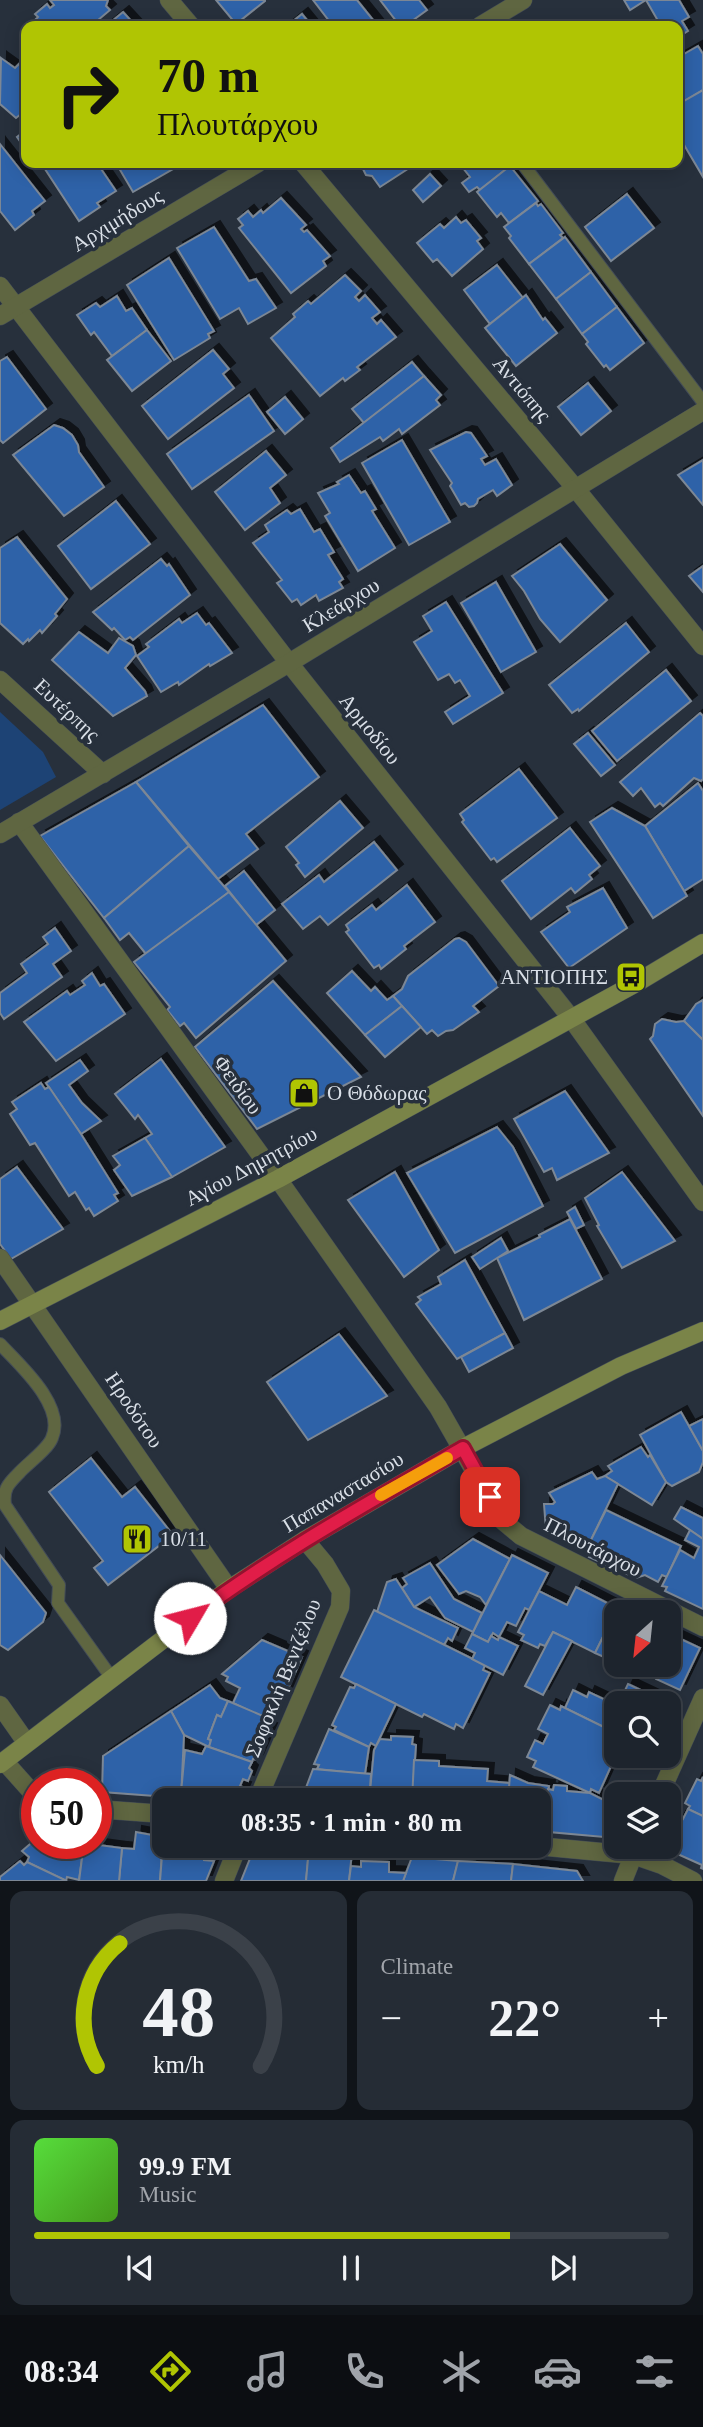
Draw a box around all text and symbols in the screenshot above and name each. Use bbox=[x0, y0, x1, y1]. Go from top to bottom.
text: 70 m bbox=[157, 48, 259, 103]
icon: right bbox=[42, 49, 133, 140]
text: Πλουτάρχου bbox=[157, 106, 318, 142]
street label: Αρχιμήδους bbox=[67, 183, 167, 257]
street label: Αντιόπης bbox=[488, 352, 557, 427]
street label: Κλεάρχου bbox=[298, 573, 384, 637]
street label: Ευτέρπης bbox=[29, 674, 105, 747]
street label: Αρμοδίου bbox=[334, 689, 406, 769]
bus stop icon: ΑΝΤΙΟΠΗΣ bbox=[614, 960, 648, 994]
place label: ΑΝΤΙΟΠΗΣ bbox=[500, 965, 608, 989]
street label: Φειδίου bbox=[209, 1051, 267, 1119]
shop icon: Ο Θόδωρας bbox=[287, 1076, 321, 1110]
place label: Ο Θόδωρας bbox=[327, 1081, 427, 1105]
street label: Αγίου Δημητρίου bbox=[181, 1121, 321, 1211]
street label: Ηροδότου bbox=[100, 1368, 168, 1452]
street label: Παπαναστασίου bbox=[278, 1446, 408, 1538]
pin bbox=[460, 1467, 520, 1527]
icon: arrive bbox=[471, 1478, 509, 1516]
street label: Πλουτάρχου bbox=[540, 1512, 646, 1582]
restaurant icon: 10/11 bbox=[120, 1522, 154, 1556]
place label: 10/11 bbox=[160, 1527, 207, 1551]
position arrow bbox=[153, 1581, 227, 1655]
street label: Σοφοκλή Βενιζέλου bbox=[240, 1595, 326, 1761]
north arrow bbox=[604, 1600, 681, 1676]
map controls bbox=[604, 1600, 681, 1859]
button: search bbox=[604, 1691, 681, 1768]
speed limit sign: 50 bbox=[21, 1768, 112, 1859]
button: layers bbox=[604, 1782, 681, 1859]
text: 08:35 · 1 min · 80 m bbox=[241, 1808, 462, 1837]
text: Climate bbox=[381, 1954, 453, 1979]
text: 48 bbox=[142, 1972, 215, 2053]
text: 22° bbox=[488, 1990, 561, 2047]
text: − bbox=[381, 1997, 402, 2039]
text: + bbox=[648, 1997, 669, 2039]
text: km/h bbox=[153, 2051, 204, 2078]
text: 99.9 FM bbox=[139, 2152, 231, 2181]
text: Music bbox=[139, 2182, 197, 2207]
icon: previous bbox=[121, 2249, 159, 2287]
icon: pause bbox=[332, 2249, 370, 2287]
icon: next bbox=[544, 2249, 582, 2287]
icon: directions bbox=[146, 2347, 195, 2396]
icon: music bbox=[243, 2347, 292, 2396]
icon: phone bbox=[340, 2347, 389, 2396]
icon: climate bbox=[437, 2347, 486, 2396]
icon: car bbox=[533, 2347, 582, 2396]
icon: filters bbox=[630, 2347, 679, 2396]
text: 08:34 bbox=[24, 2353, 99, 2389]

